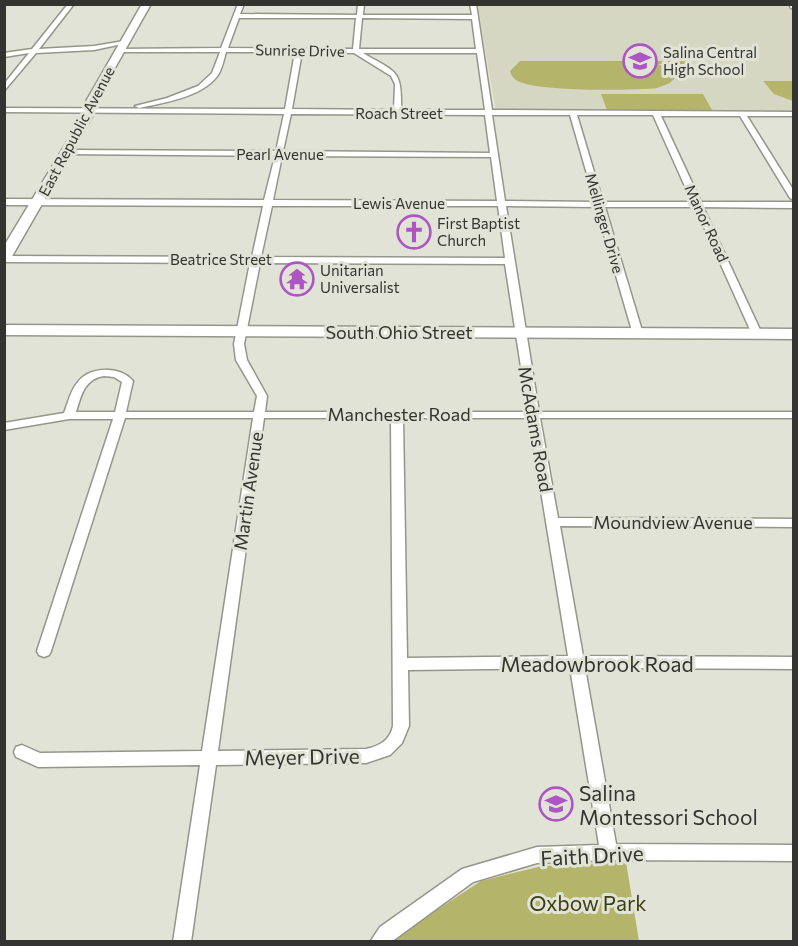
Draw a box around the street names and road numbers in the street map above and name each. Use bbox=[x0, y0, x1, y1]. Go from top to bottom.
street label: Sunrise Drive bbox=[255, 40, 345, 60]
street label: East Republic Avenue bbox=[34, 63, 118, 199]
street label: Roach Street bbox=[355, 104, 443, 122]
street label: Pearl Avenue bbox=[236, 145, 324, 163]
street label: Mellinger Drive bbox=[582, 171, 628, 275]
street label: Manor Road bbox=[681, 181, 733, 265]
street label: Lewis Avenue bbox=[353, 194, 445, 212]
street label: Beatrice Street bbox=[170, 250, 272, 268]
street label: South Ohio Street bbox=[325, 321, 473, 343]
street label: McAdams Road bbox=[514, 364, 558, 494]
street label: Manchester Road bbox=[327, 403, 471, 425]
street label: Martin Avenue bbox=[229, 430, 267, 552]
street label: Moundview Avenue bbox=[593, 511, 753, 533]
street label: Meadowbrook Road bbox=[500, 651, 694, 676]
street label: Meyer Drive bbox=[244, 742, 360, 770]
street label: Faith Drive bbox=[540, 840, 644, 870]

